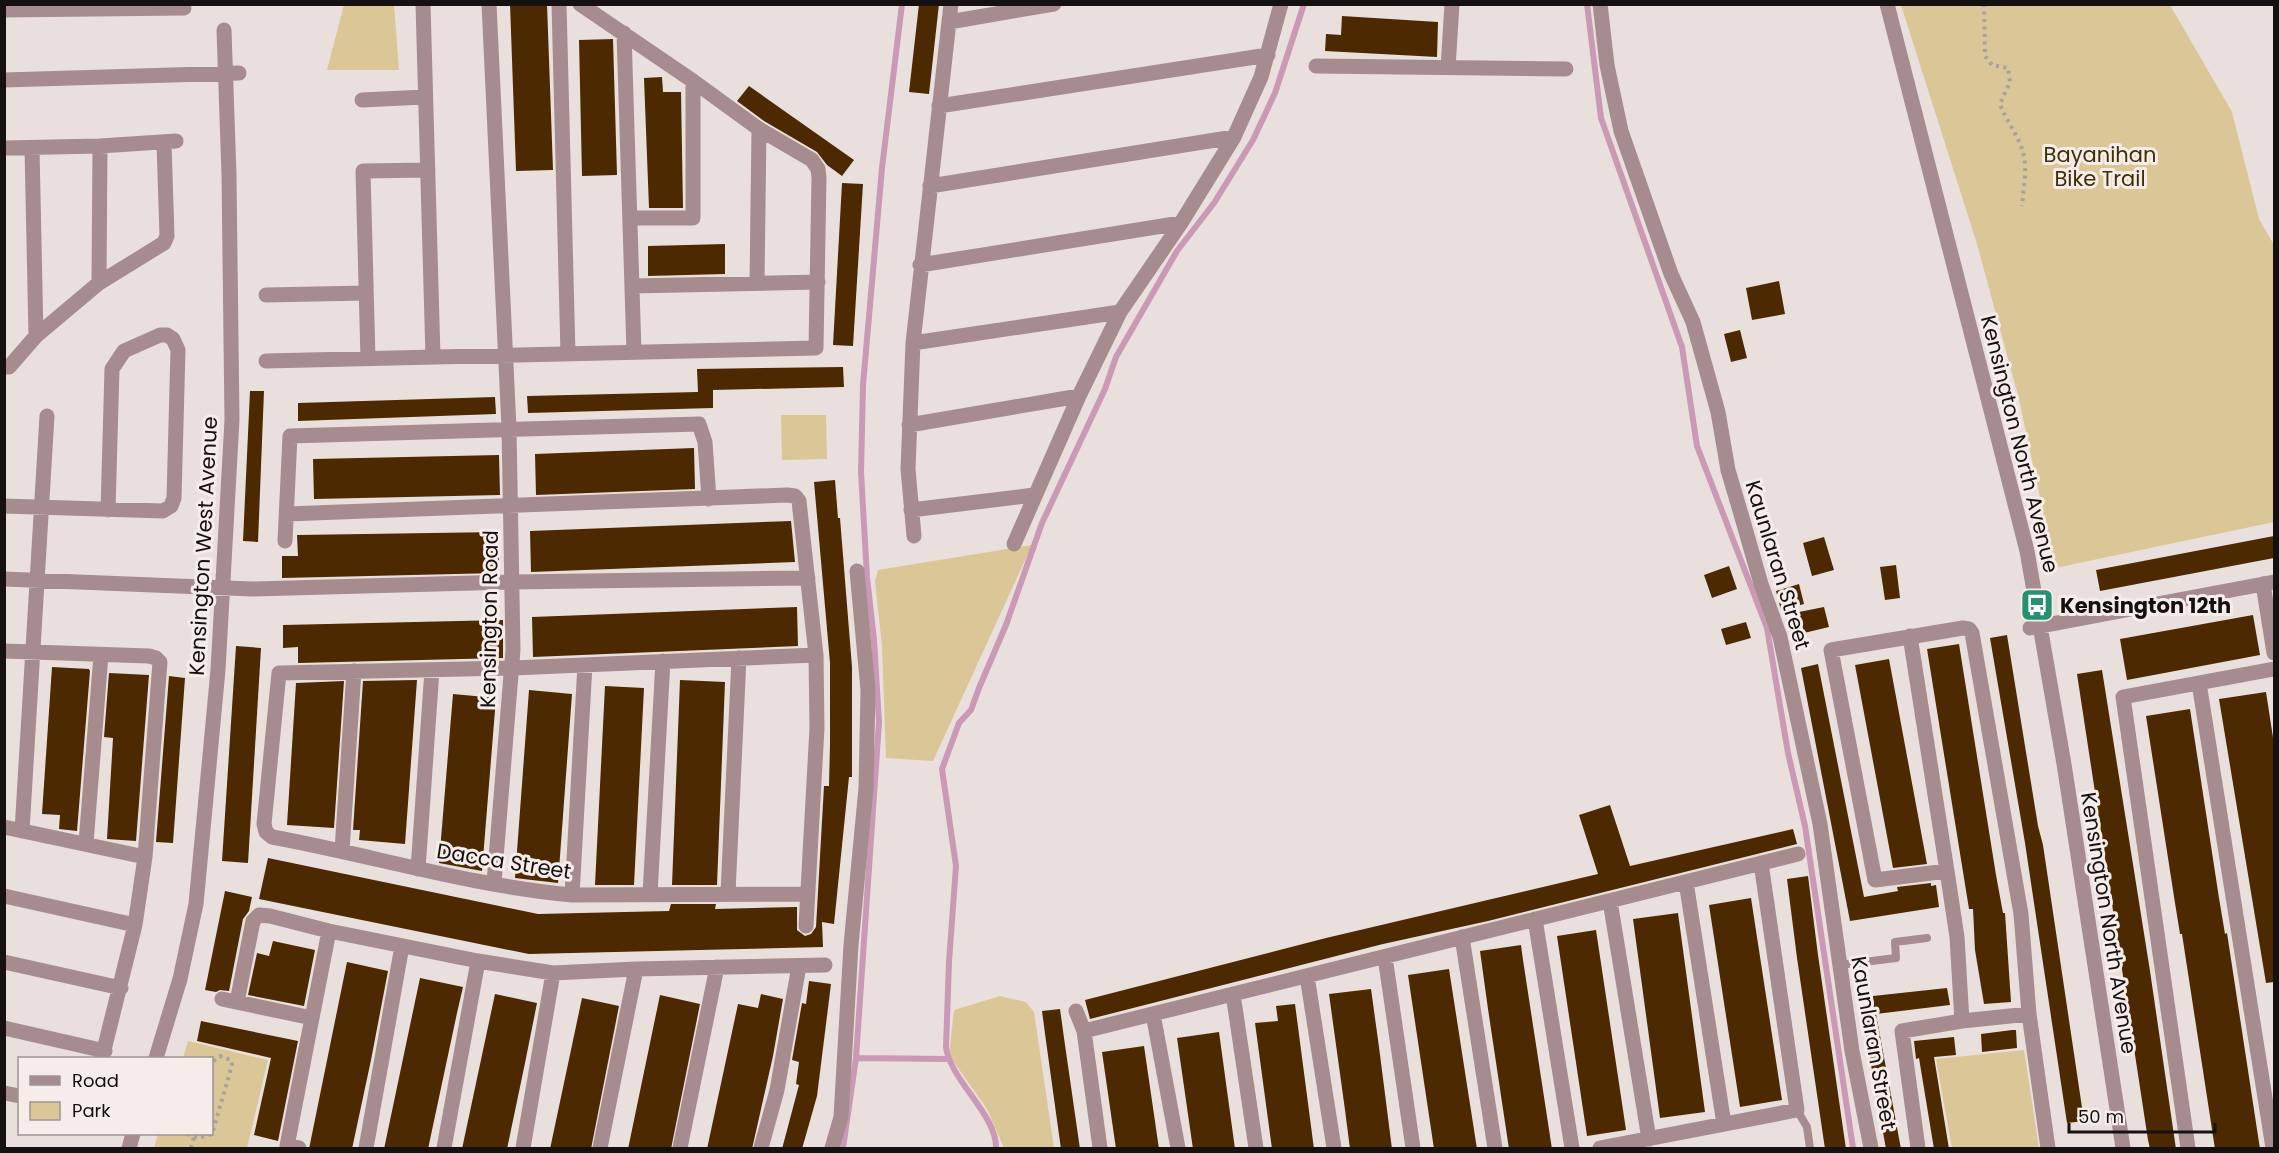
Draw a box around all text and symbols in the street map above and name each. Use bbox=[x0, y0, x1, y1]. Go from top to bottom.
park label: Bayanihan Bike Trail bbox=[2044, 140, 2156, 193]
street label: Kensington North Avenue bbox=[1974, 312, 2066, 576]
street label: Kensington West Avenue bbox=[182, 416, 224, 676]
street label: Kaunlaran Street bbox=[1738, 477, 1818, 653]
street label: Kensington Road bbox=[473, 530, 505, 708]
bus stop icon: Kensington 12th bbox=[2019, 587, 2055, 623]
place label: Kensington 12th bbox=[2060, 591, 2231, 620]
street label: Kensington North Avenue bbox=[2074, 790, 2144, 1056]
street label: Dacca Street bbox=[435, 836, 573, 886]
street label: Kaunlaran Street bbox=[1844, 954, 1904, 1132]
legend bbox=[18, 1057, 213, 1135]
text: Road bbox=[72, 1068, 119, 1093]
scale bar bbox=[2069, 1096, 2214, 1134]
text: Park bbox=[72, 1098, 111, 1123]
text: 50 m bbox=[2078, 1104, 2124, 1129]

